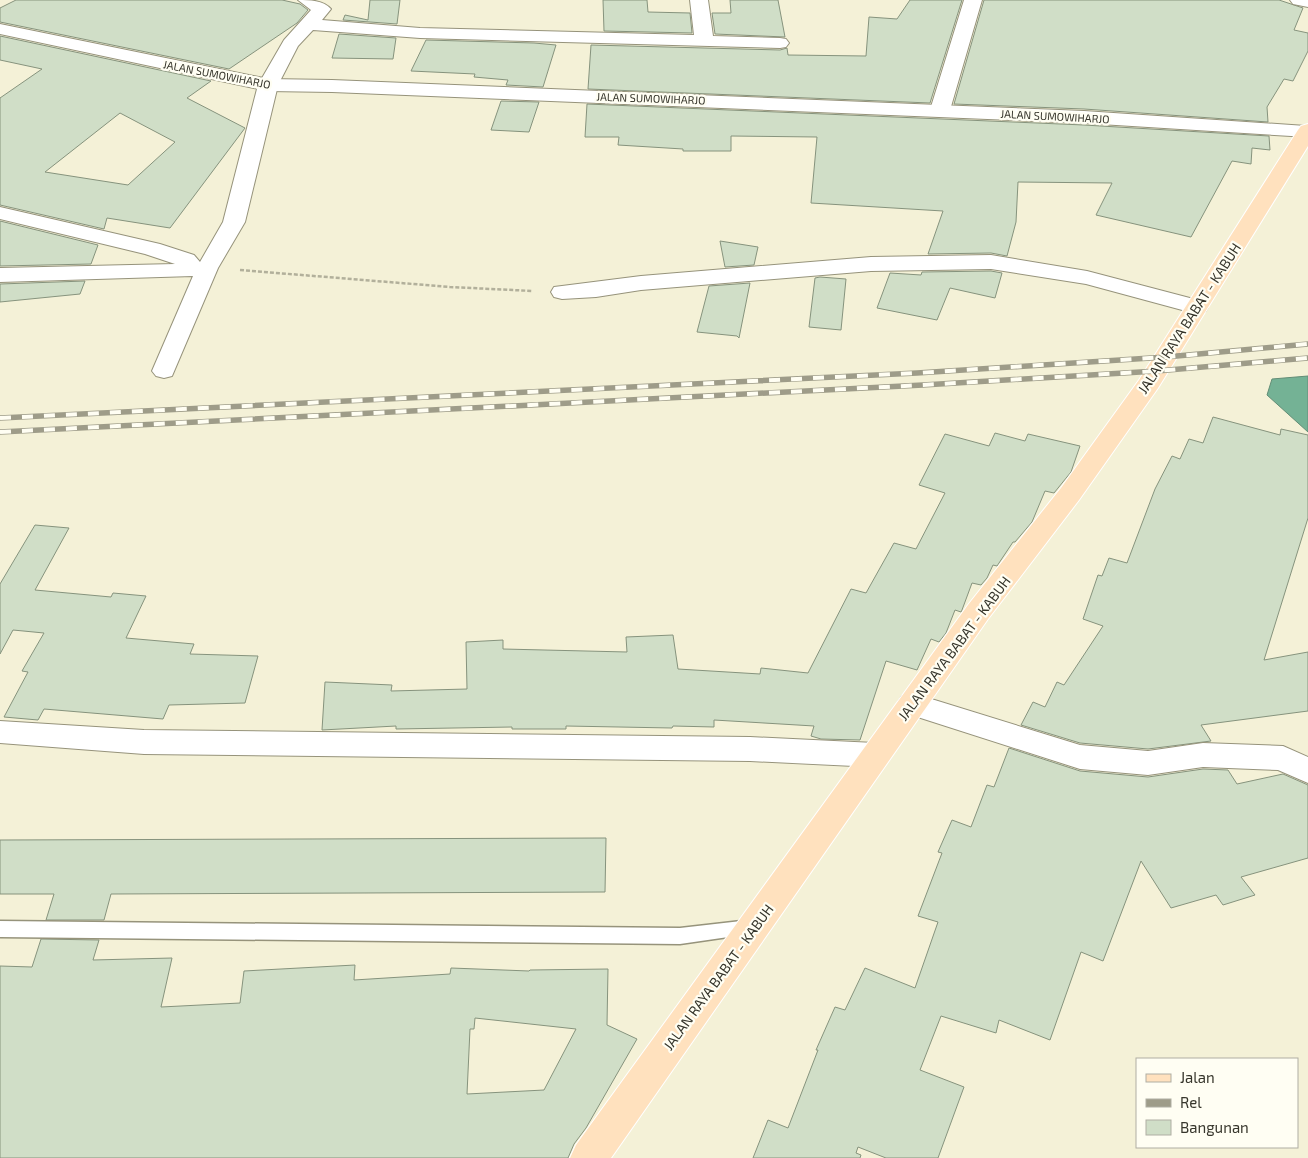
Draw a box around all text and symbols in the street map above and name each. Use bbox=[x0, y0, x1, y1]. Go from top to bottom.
street label: JALAN SUMOWIHARJO bbox=[162, 57, 272, 91]
street label: JALAN SUMOWIHARJO bbox=[596, 90, 706, 106]
street label: JALAN SUMOWIHARJO bbox=[1000, 107, 1110, 125]
street label: JALAN RAYA BABAT - KABUH bbox=[1134, 239, 1244, 397]
street label: JALAN RAYA BABAT - KABUH bbox=[894, 572, 1014, 724]
street label: JALAN RAYA BABAT - KABUH bbox=[659, 901, 777, 1053]
legend bbox=[1136, 1058, 1298, 1148]
text: Jalan bbox=[1180, 1068, 1215, 1086]
text: Rel bbox=[1180, 1093, 1202, 1111]
text: Bangunan bbox=[1180, 1118, 1249, 1136]

